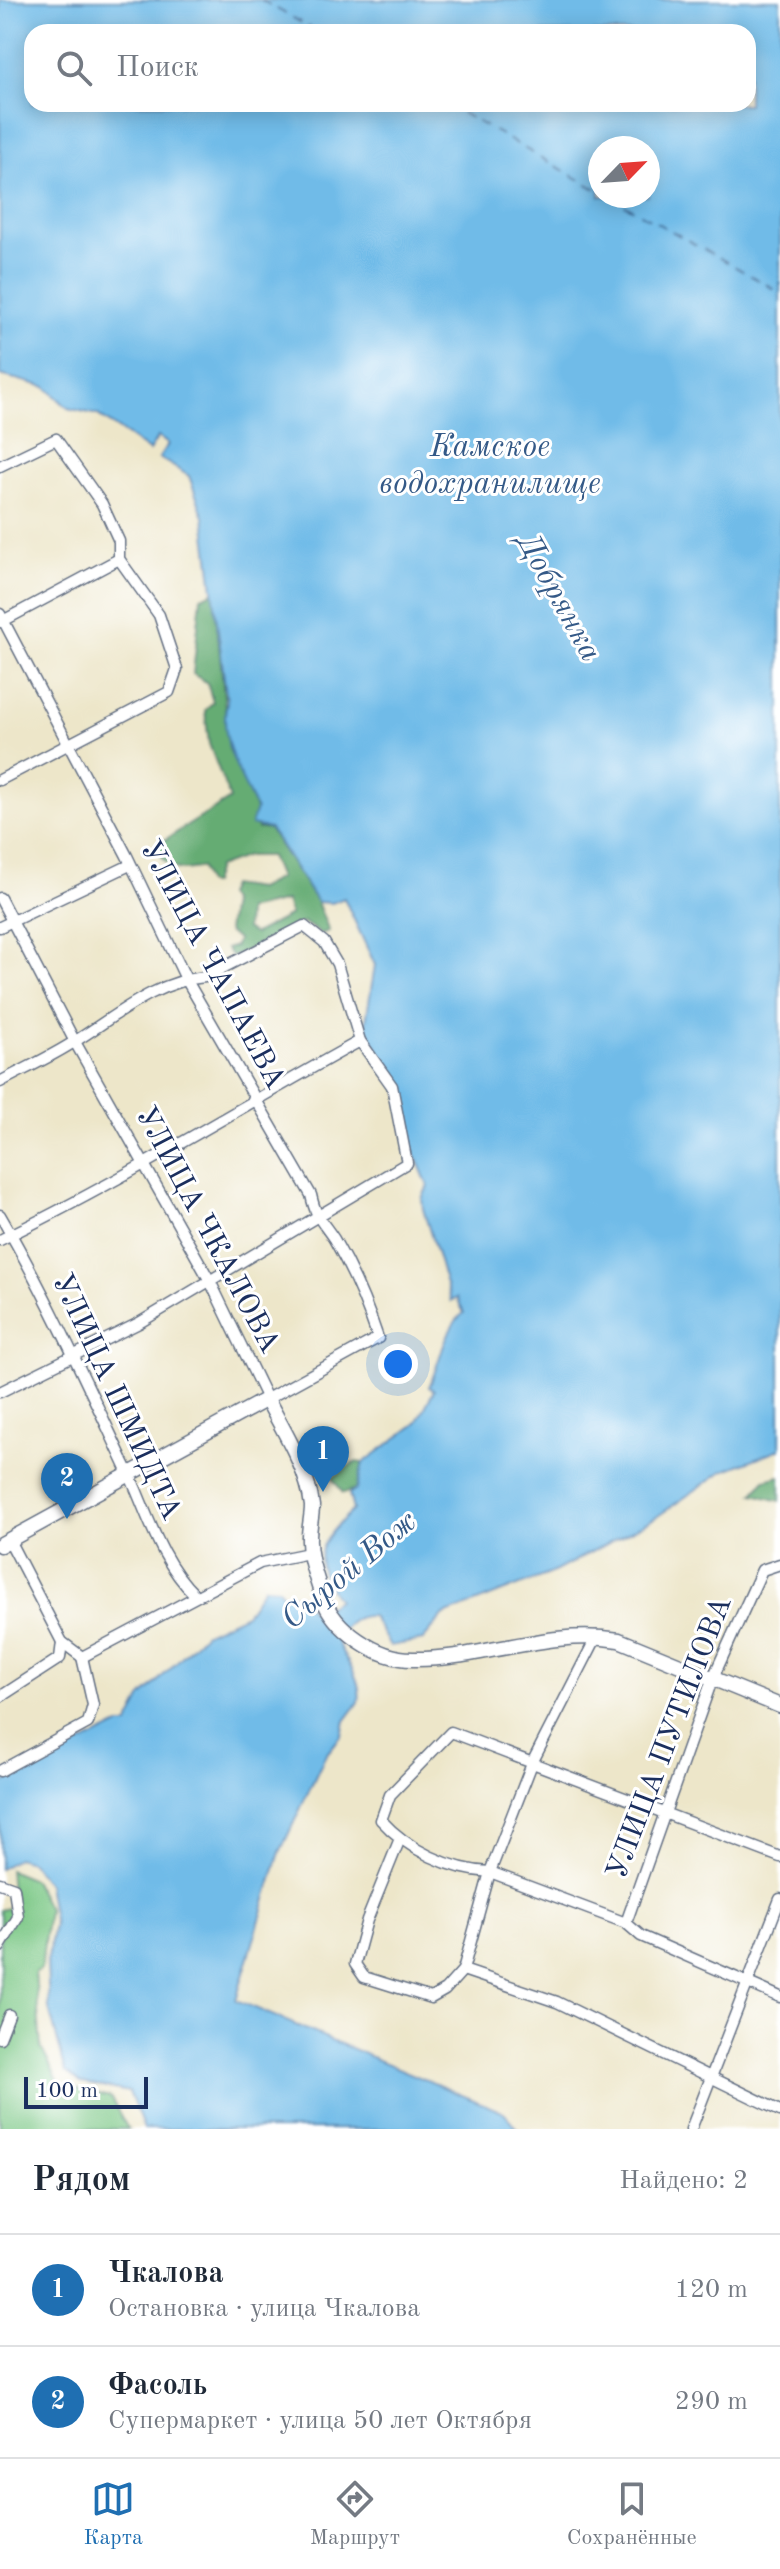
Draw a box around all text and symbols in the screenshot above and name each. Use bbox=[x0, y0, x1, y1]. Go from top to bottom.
search box bbox=[24, 24, 756, 112]
icon: search bbox=[52, 46, 96, 90]
text: Поиск bbox=[116, 53, 199, 83]
north arrow bbox=[588, 136, 660, 208]
water label: Камское водохранилище bbox=[379, 432, 601, 501]
water label: Добрянка bbox=[508, 525, 606, 667]
street label: УЛИЦА ЧАПАЕВА bbox=[134, 836, 290, 1094]
street label: УЛИЦА ЧКАЛОВА bbox=[129, 1102, 285, 1358]
street label: УЛИЦА ШМИДТА bbox=[46, 1269, 186, 1525]
your location bbox=[378, 1344, 418, 1384]
pin: 1 bbox=[297, 1426, 349, 1492]
pin: 2 bbox=[41, 1453, 93, 1519]
water label: Сырой Вож bbox=[276, 1506, 424, 1636]
street label: УЛИЦА ПУТИЛОВА bbox=[602, 1592, 738, 1884]
scale bar bbox=[24, 2073, 148, 2109]
text: 100 m bbox=[36, 2080, 98, 2102]
text: Рядом bbox=[32, 2164, 131, 2198]
text: Найдено: 2 bbox=[619, 2168, 748, 2194]
text: Чкалова bbox=[108, 2259, 224, 2289]
text: 1 bbox=[50, 2277, 66, 2303]
text: 120 m bbox=[675, 2277, 748, 2303]
text: Остановка · улица Чкалова bbox=[108, 2296, 420, 2322]
text: Фасоль bbox=[108, 2371, 207, 2401]
text: 2 bbox=[50, 2389, 66, 2415]
text: 290 m bbox=[675, 2389, 748, 2415]
text: Супермаркет · улица 50 лет Октября bbox=[108, 2408, 532, 2434]
tab: Карта bbox=[83, 2477, 143, 2552]
tab: Маршрут bbox=[310, 2477, 400, 2552]
tab: Сохранённые bbox=[567, 2477, 697, 2552]

